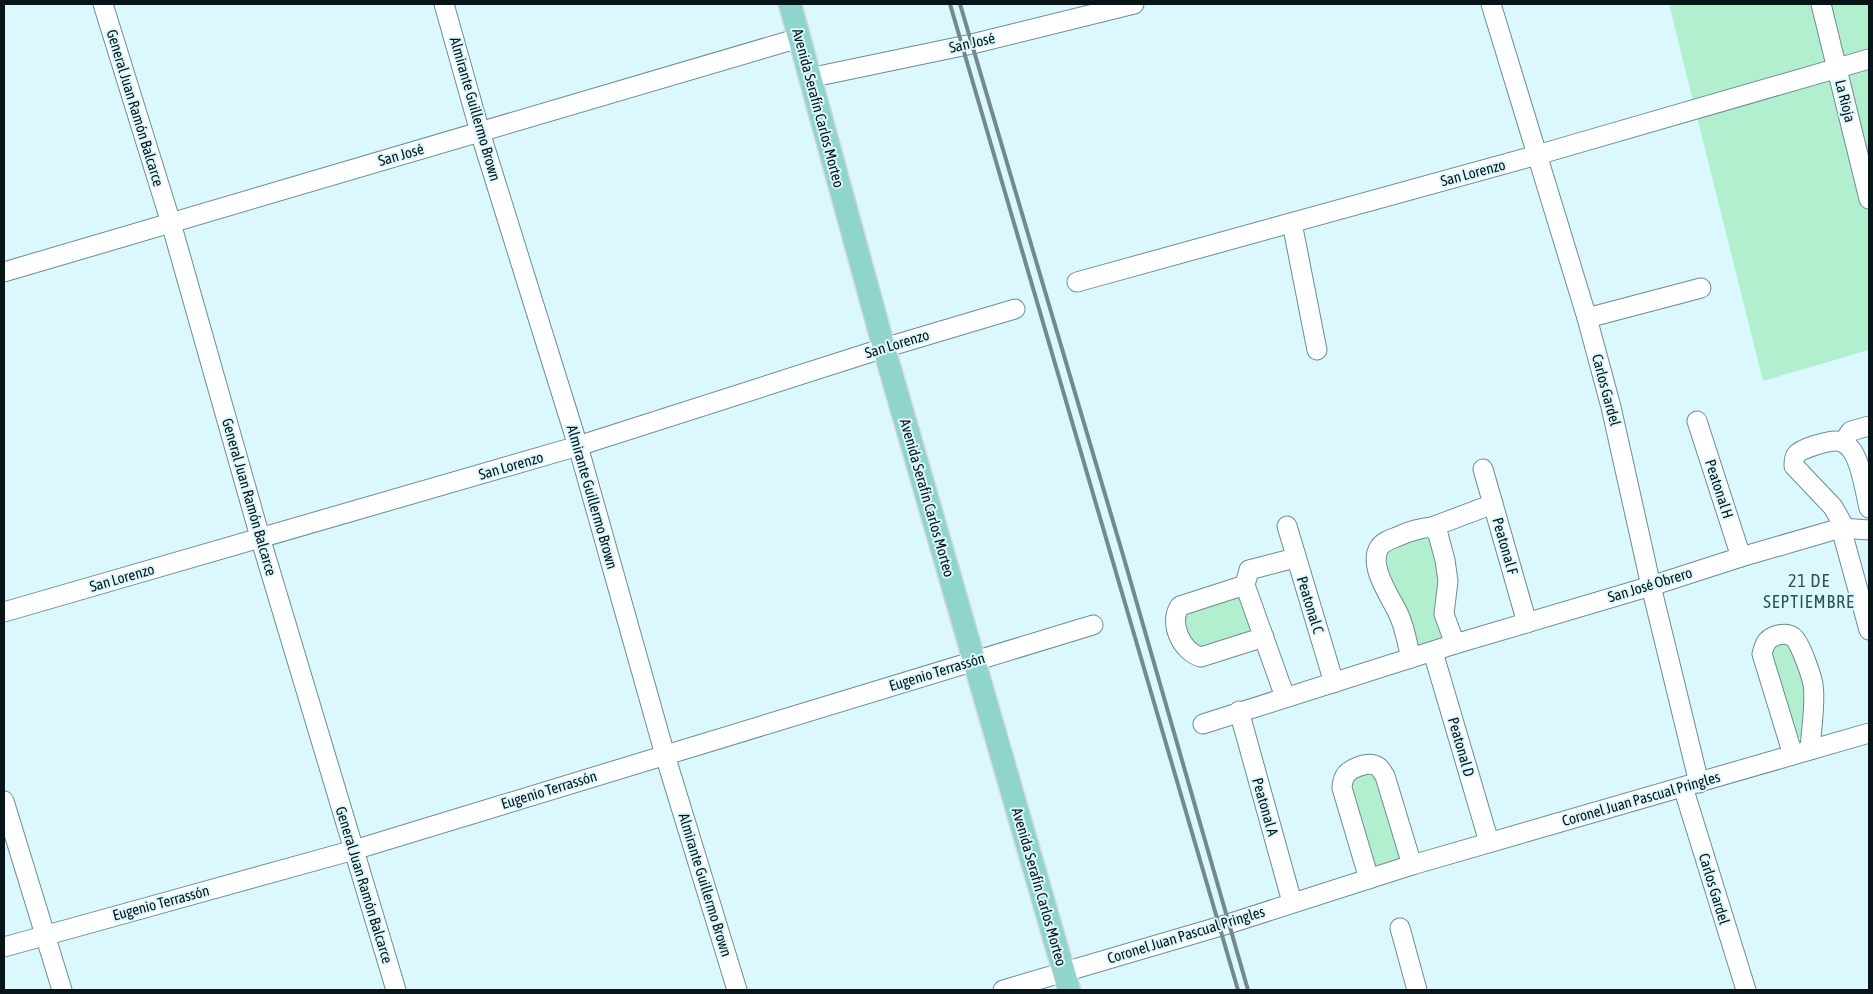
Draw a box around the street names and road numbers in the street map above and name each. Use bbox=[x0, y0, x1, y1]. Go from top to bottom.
street label: General Juan Ramón Balcarce bbox=[103, 27, 168, 189]
street label: Avenida Serafín Carlos Morteo bbox=[789, 27, 848, 189]
street label: San José bbox=[947, 29, 997, 56]
street label: Almirante Guillermo Brown bbox=[447, 35, 504, 183]
street label: La Rioja bbox=[1832, 78, 1859, 124]
street label: San José bbox=[376, 140, 426, 169]
street label: San Lorenzo bbox=[1439, 156, 1507, 189]
street label: San Lorenzo bbox=[863, 326, 931, 361]
street label: Carlos Gardel bbox=[1589, 352, 1624, 428]
street label: General Juan Ramón Balcarce bbox=[219, 416, 280, 578]
street label: Avenida Serafín Carlos Morteo bbox=[897, 417, 958, 579]
street label: Almirante Guillermo Brown bbox=[564, 423, 621, 571]
street label: San Lorenzo bbox=[477, 448, 545, 483]
street label: Peatonal H bbox=[1702, 457, 1737, 521]
street label: Peatonal F bbox=[1489, 515, 1522, 576]
street label: San Lorenzo bbox=[88, 560, 156, 595]
street label: San José Obrero bbox=[1606, 564, 1694, 605]
street label: Peatonal C bbox=[1294, 574, 1327, 636]
street label: Eugenio Terrassón bbox=[887, 649, 987, 694]
street label: Peatonal D bbox=[1445, 715, 1478, 778]
street label: Eugenio Terrassón bbox=[499, 767, 599, 812]
street label: Coronel Juan Pascual Pringles bbox=[1560, 768, 1722, 829]
street label: Peatonal A bbox=[1249, 776, 1282, 839]
street label: General Juan Ramón Balcarce bbox=[332, 804, 397, 966]
street label: Avenida Serafín Carlos Morteo bbox=[1009, 806, 1070, 968]
street label: Almirante Guillermo Brown bbox=[676, 811, 735, 959]
street label: Carlos Gardel bbox=[1696, 851, 1733, 927]
street label: Eugenio Terrassón bbox=[111, 881, 211, 924]
street label: Coronel Juan Pascual Pringles bbox=[1105, 902, 1267, 967]

